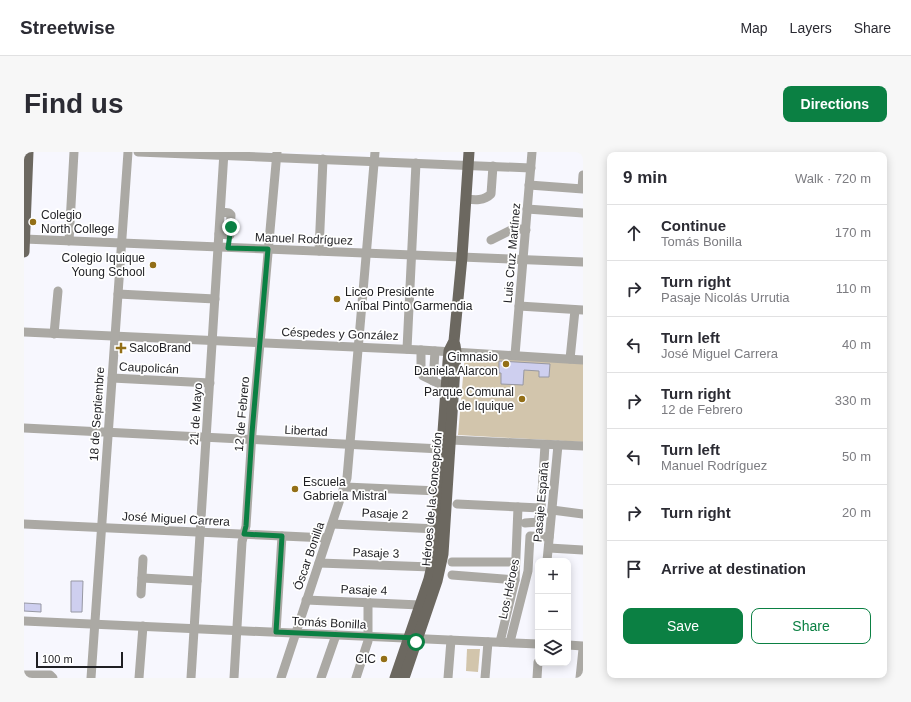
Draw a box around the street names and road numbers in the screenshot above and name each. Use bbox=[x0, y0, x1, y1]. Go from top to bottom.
street label: Luis Cruz Martínez bbox=[501, 202, 523, 304]
street label: Manuel Rodríguez bbox=[255, 230, 353, 248]
street label: Céspedes y González bbox=[281, 325, 399, 343]
street label: Caupolicán bbox=[119, 359, 179, 377]
street label: 18 de Septiembre bbox=[87, 366, 107, 462]
street label: 12 de Febrero bbox=[232, 376, 252, 452]
street label: 21 de Mayo bbox=[187, 382, 205, 446]
street label: Libertad bbox=[284, 423, 328, 439]
street label: Héroes de la Concepción bbox=[419, 431, 445, 567]
street label: Pasaje España bbox=[531, 461, 552, 543]
street label: Pasaje 2 bbox=[361, 506, 409, 522]
street label: José Miguel Carrera bbox=[122, 509, 231, 529]
street label: Óscar Bonilla bbox=[290, 519, 327, 592]
street label: Pasaje 3 bbox=[352, 545, 400, 561]
street label: Los Héroes bbox=[496, 558, 522, 620]
street label: Pasaje 4 bbox=[340, 582, 388, 598]
street label: Tomás Bonilla bbox=[291, 614, 367, 632]

